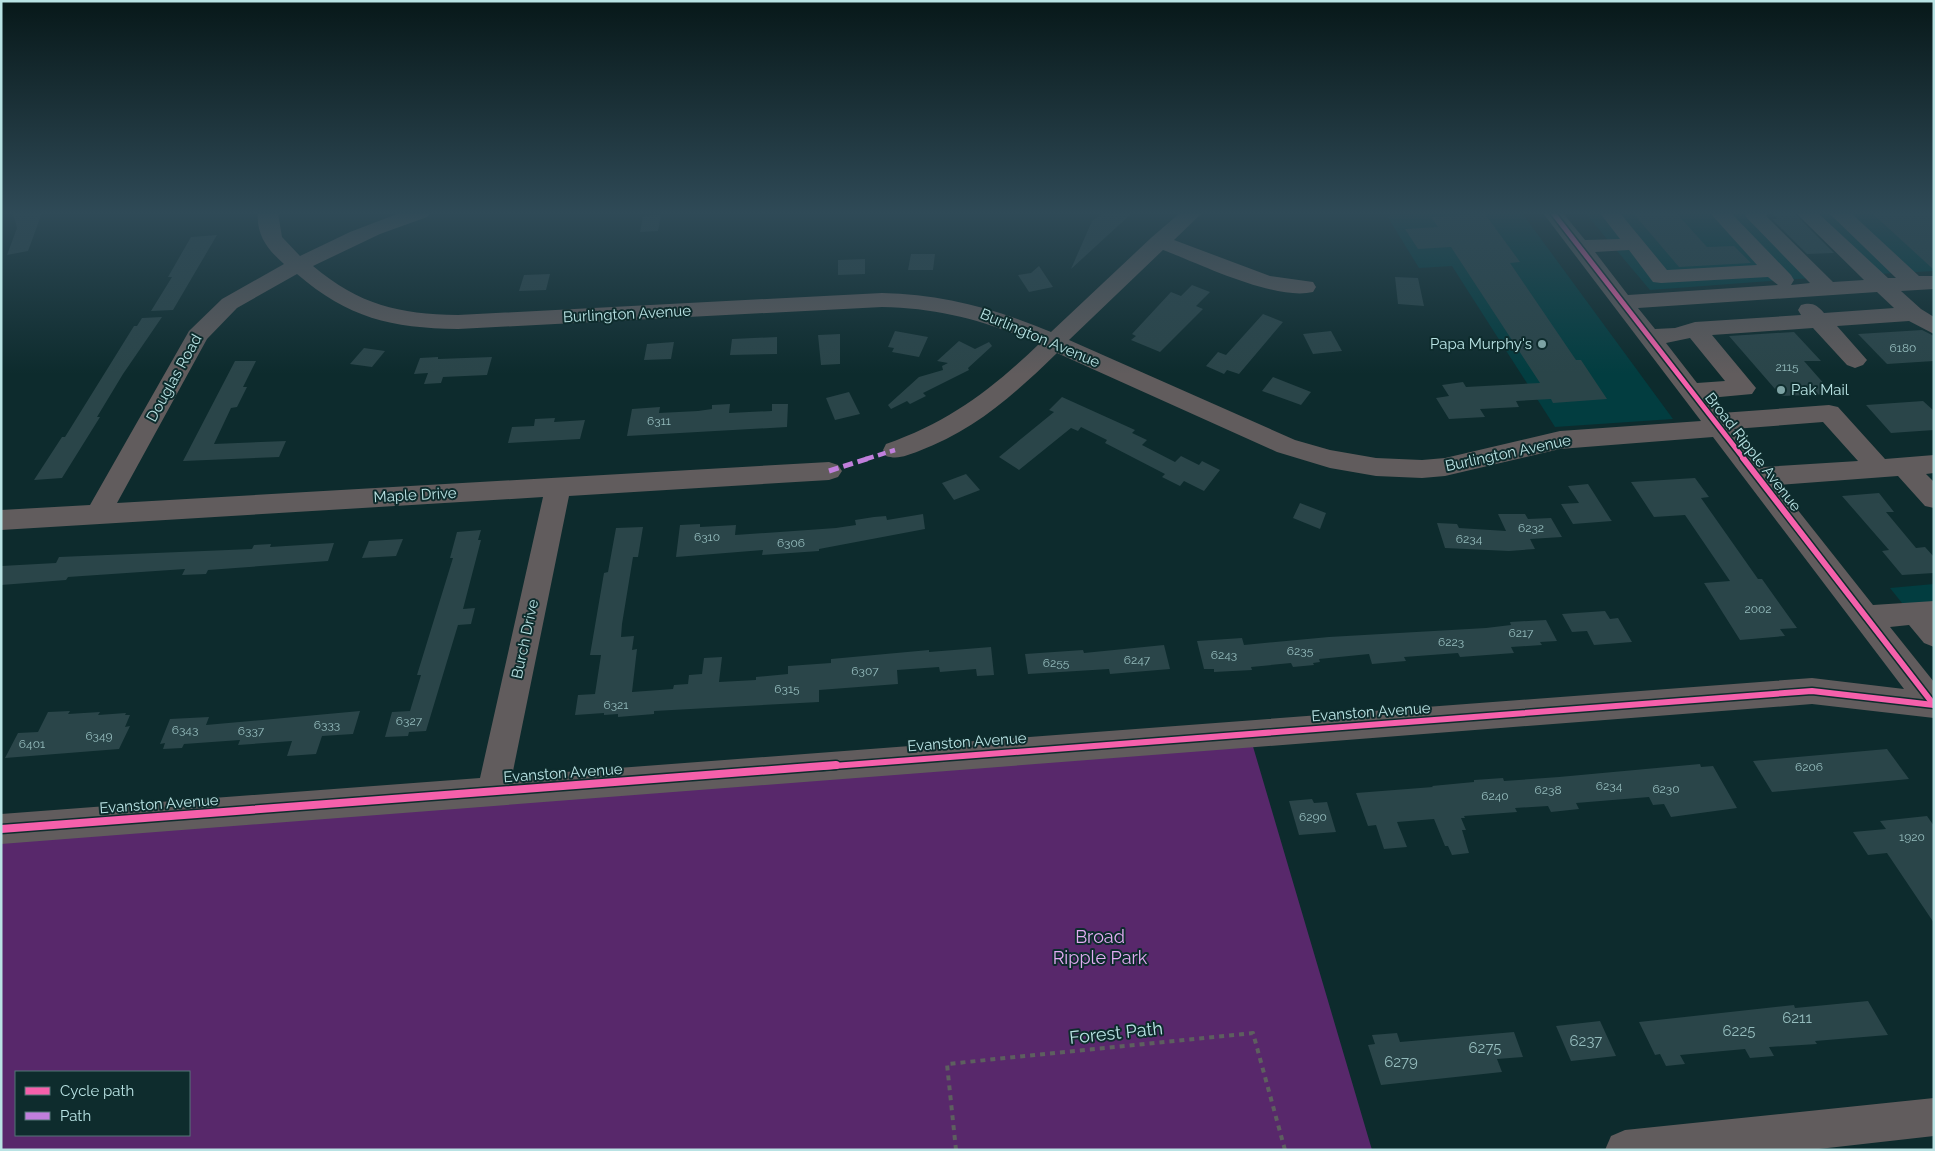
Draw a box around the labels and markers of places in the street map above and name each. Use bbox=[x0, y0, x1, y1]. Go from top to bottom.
place label: Papa Murphy's bbox=[1430, 335, 1532, 353]
marker: Papa Murphy's bbox=[1536, 338, 1548, 350]
place label: Pak Mail bbox=[1791, 381, 1850, 399]
marker: Pak Mail bbox=[1775, 384, 1787, 396]

